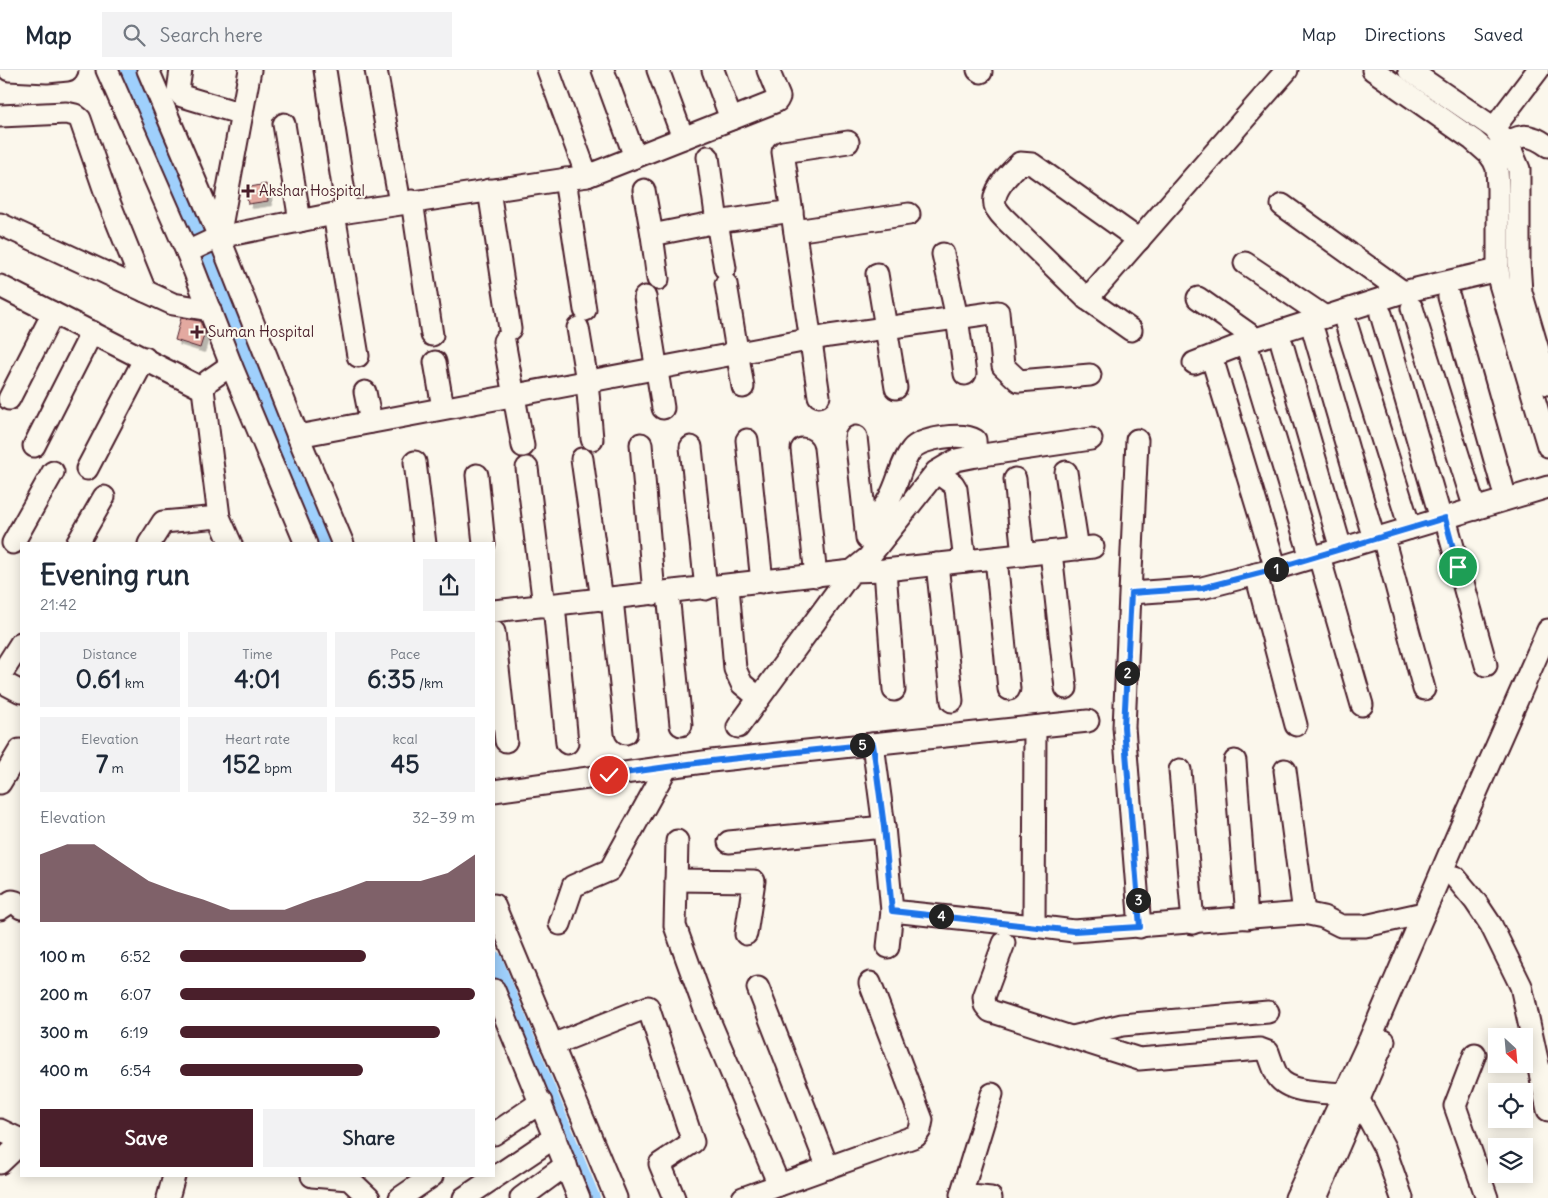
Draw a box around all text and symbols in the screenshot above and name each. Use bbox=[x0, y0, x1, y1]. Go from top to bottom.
search box bbox=[102, 12, 452, 57]
text: Map bbox=[25, 20, 72, 50]
icon: search bbox=[120, 21, 148, 49]
text: Search here bbox=[160, 23, 263, 47]
text: Map bbox=[1301, 23, 1336, 46]
text: Directions bbox=[1364, 23, 1446, 46]
text: Saved bbox=[1474, 23, 1523, 46]
place label: Akshar Hospital bbox=[259, 181, 365, 200]
marker: Akshar Hospital bbox=[241, 184, 255, 198]
place label: Suman Hospital bbox=[208, 322, 314, 341]
marker: Suman Hospital bbox=[190, 325, 204, 339]
pin bbox=[1437, 546, 1479, 588]
icon: arrive bbox=[1444, 553, 1472, 581]
pin: 1 bbox=[1264, 556, 1288, 582]
text: Evening run bbox=[40, 557, 190, 593]
button: share bbox=[423, 559, 475, 611]
text: 1 bbox=[1274, 560, 1279, 578]
text: 21:42 bbox=[40, 594, 77, 614]
text: Distance bbox=[82, 645, 137, 663]
text: Time bbox=[242, 645, 273, 663]
text: Pace bbox=[390, 645, 420, 663]
pin: 2 bbox=[1114, 660, 1140, 686]
text: 0.61 bbox=[75, 663, 121, 695]
text: 4:01 bbox=[234, 663, 281, 695]
text: 6:35 bbox=[367, 663, 416, 695]
text: 2 bbox=[1124, 664, 1131, 682]
text: km bbox=[121, 674, 144, 692]
text: /km bbox=[416, 674, 443, 692]
text: Elevation bbox=[81, 730, 139, 748]
text: Heart rate bbox=[225, 730, 290, 748]
text: kcal bbox=[393, 730, 418, 748]
pin: 5 bbox=[850, 732, 874, 758]
text: 5 bbox=[858, 736, 867, 754]
text: 7 bbox=[96, 748, 108, 780]
text: 152 bbox=[223, 748, 261, 780]
text: 45 bbox=[391, 748, 420, 780]
pin bbox=[588, 754, 630, 796]
text: m bbox=[108, 759, 124, 777]
text: bpm bbox=[261, 759, 292, 777]
icon: check bbox=[595, 761, 623, 789]
text: Elevation bbox=[40, 807, 106, 827]
text: 32–39 m bbox=[412, 807, 475, 827]
pin: 3 bbox=[1126, 888, 1150, 912]
text: 3 bbox=[1135, 891, 1142, 909]
pin: 4 bbox=[928, 904, 954, 928]
text: 4 bbox=[937, 907, 946, 925]
text: 100 m bbox=[40, 946, 85, 966]
text: 6:52 bbox=[120, 946, 151, 966]
text: 200 m bbox=[40, 984, 88, 1004]
text: 6:07 bbox=[120, 984, 151, 1004]
text: 300 m bbox=[40, 1022, 88, 1042]
text: 6:19 bbox=[120, 1022, 148, 1042]
north arrow bbox=[1488, 1028, 1532, 1072]
map controls bbox=[1488, 1028, 1533, 1183]
text: 400 m bbox=[40, 1060, 88, 1080]
text: 6:54 bbox=[120, 1060, 151, 1080]
button: locate bbox=[1488, 1083, 1533, 1128]
button: Save bbox=[40, 1109, 253, 1167]
button: Share bbox=[263, 1109, 475, 1167]
button: layers bbox=[1488, 1138, 1533, 1183]

